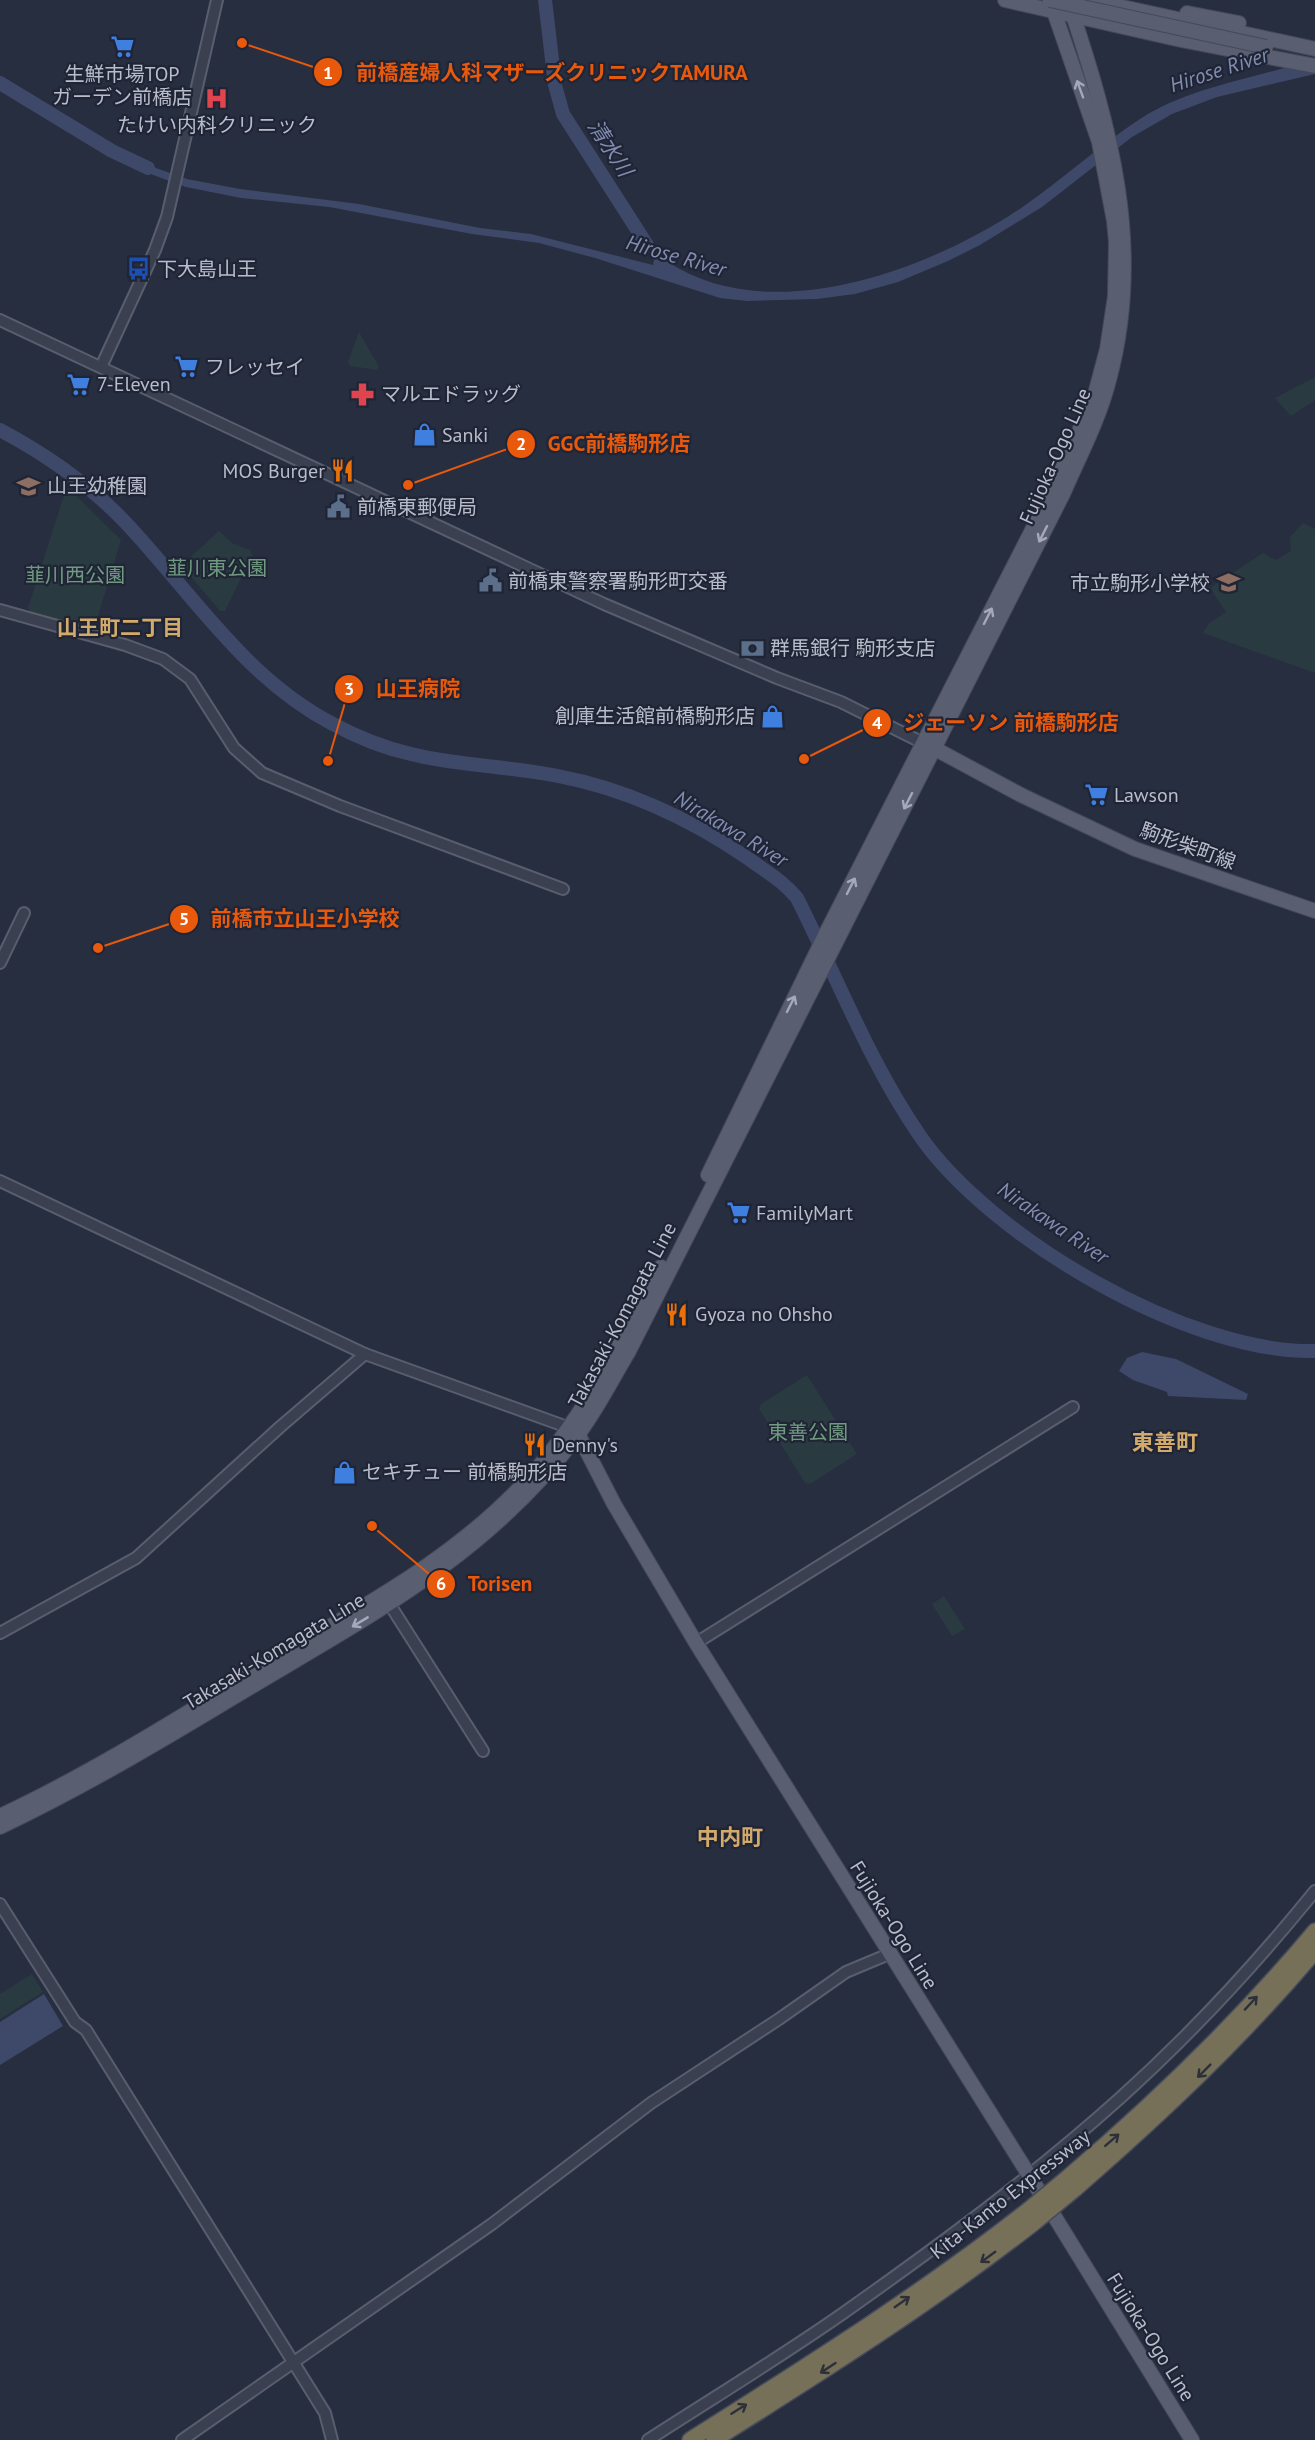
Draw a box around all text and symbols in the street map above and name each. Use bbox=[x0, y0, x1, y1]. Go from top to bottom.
supermarket icon: 生鮮市場TOP ガーデン前橋店 bbox=[109, 34, 135, 60]
water label: Hirose River bbox=[1166, 40, 1274, 98]
callout: 前橋産婦人科マザーズクリニックTAMURA bbox=[313, 53, 760, 92]
text: 前橋産婦人科マザーズクリニックTAMURA bbox=[356, 59, 748, 86]
place label: 生鮮市場TOP ガーデン前橋店 bbox=[52, 61, 192, 110]
text: 1 bbox=[323, 61, 333, 84]
one-way arrow bbox=[1074, 80, 1085, 99]
hospital icon: たけい内科クリニック bbox=[204, 85, 230, 111]
place label: たけい内科クリニック bbox=[117, 112, 317, 138]
water label: 清水川 bbox=[582, 114, 640, 183]
water label: Hirose River bbox=[623, 228, 731, 283]
bus stop icon: 下大島山王 bbox=[126, 256, 152, 282]
place label: 下大島山王 bbox=[157, 256, 257, 282]
supermarket icon: フレッセイ bbox=[174, 354, 200, 380]
place label: フレッセイ bbox=[205, 354, 305, 380]
supermarket icon: 7-Eleven bbox=[66, 371, 92, 397]
place label: 7-Eleven bbox=[97, 371, 171, 397]
pharmacy icon: マルエドラッグ bbox=[350, 381, 376, 407]
place label: マルエドラッグ bbox=[381, 381, 521, 407]
street label: Fujioka-Ogo Line bbox=[1013, 384, 1097, 528]
shop icon: Sanki bbox=[411, 422, 437, 448]
place label: Sanki bbox=[442, 422, 488, 448]
callout: GGC前橋駒形店 bbox=[506, 424, 702, 463]
text: GGC前橋駒形店 bbox=[548, 430, 690, 457]
text: 2 bbox=[516, 432, 526, 455]
place label: MOS Burger bbox=[223, 458, 325, 484]
restaurant icon: MOS Burger bbox=[330, 458, 356, 484]
school or university icon: 山王幼稚園 bbox=[16, 473, 42, 499]
place label: 山王幼稚園 bbox=[47, 473, 147, 499]
public building icon: 前橋東郵便局 bbox=[326, 494, 352, 520]
place label: 前橋東郵便局 bbox=[357, 494, 477, 520]
one-way arrow bbox=[1036, 524, 1048, 542]
park label: 韮川東公園 bbox=[167, 555, 267, 581]
park label: 韮川西公園 bbox=[25, 562, 125, 588]
public building icon: 前橋東警察署駒形町交番 bbox=[477, 568, 503, 594]
place label: 前橋東警察署駒形町交番 bbox=[508, 568, 728, 594]
place label: 市立駒形小学校 bbox=[1070, 570, 1210, 596]
school or university icon: 市立駒形小学校 bbox=[1215, 570, 1241, 596]
one-way arrow bbox=[982, 608, 994, 625]
district label: 山王町二丁目 bbox=[57, 614, 183, 641]
bank icon: 群馬銀行 駒形支店 bbox=[739, 635, 765, 661]
place label: 群馬銀行 駒形支店 bbox=[770, 635, 935, 661]
callout: 山王病院 bbox=[334, 669, 472, 708]
text: 山王病院 bbox=[376, 675, 460, 702]
text: 3 bbox=[344, 677, 354, 700]
place label: 創庫生活館前橋駒形店 bbox=[555, 703, 755, 729]
shop icon: 創庫生活館前橋駒形店 bbox=[760, 703, 786, 729]
callout: ジェーソン 前橋駒形店 bbox=[862, 703, 1131, 742]
text: ジェーソン 前橋駒形店 bbox=[903, 709, 1119, 736]
text: 4 bbox=[872, 711, 882, 734]
supermarket icon: Lawson bbox=[1083, 782, 1109, 808]
place label: Lawson bbox=[1114, 782, 1179, 808]
water label: Nirakawa River bbox=[669, 784, 795, 874]
one-way arrow bbox=[902, 792, 914, 809]
street label: 駒形柴町線 bbox=[1137, 817, 1239, 875]
one-way arrow bbox=[845, 877, 857, 895]
callout: 前橋市立山王小学校 bbox=[169, 899, 412, 938]
text: 前橋市立山王小学校 bbox=[211, 905, 400, 932]
text: 5 bbox=[179, 907, 189, 930]
one-way arrow bbox=[785, 996, 797, 1013]
water label: Nirakawa River bbox=[993, 1176, 1116, 1271]
supermarket icon: FamilyMart bbox=[725, 1200, 751, 1226]
place label: FamilyMart bbox=[756, 1200, 853, 1226]
street label: Takasaki-Komagata Line bbox=[562, 1218, 682, 1412]
restaurant icon: Gyoza no Ohsho bbox=[664, 1301, 690, 1327]
place label: Gyoza no Ohsho bbox=[695, 1301, 833, 1327]
park label: 東善公園 bbox=[768, 1419, 848, 1445]
district label: 東善町 bbox=[1132, 1428, 1198, 1456]
restaurant icon: Denny's bbox=[521, 1432, 547, 1458]
place label: Denny's bbox=[552, 1432, 618, 1458]
shop icon: セキチュー 前橋駒形店 bbox=[331, 1459, 357, 1485]
place label: セキチュー 前橋駒形店 bbox=[362, 1459, 567, 1485]
callout: Torisen bbox=[426, 1564, 544, 1603]
text: Torisen bbox=[468, 1570, 532, 1597]
text: 6 bbox=[436, 1572, 446, 1595]
street label: Takasaki-Komagata Line bbox=[179, 1587, 369, 1715]
one-way arrow bbox=[352, 1616, 369, 1628]
district label: 中内町 bbox=[697, 1823, 763, 1851]
street label: Fujioka-Ogo Line bbox=[844, 1856, 944, 1994]
one-way arrow bbox=[1244, 1996, 1258, 2011]
one-way arrow bbox=[1197, 2063, 1212, 2078]
street label: Kita-Kanto Expressway bbox=[925, 2123, 1096, 2265]
one-way arrow bbox=[1104, 2133, 1119, 2147]
one-way arrow bbox=[981, 2251, 997, 2264]
street label: Fujioka-Ogo Line bbox=[1101, 2268, 1201, 2406]
one-way arrow bbox=[894, 2296, 910, 2308]
one-way arrow bbox=[820, 2362, 836, 2374]
one-way arrow bbox=[730, 2402, 747, 2414]

